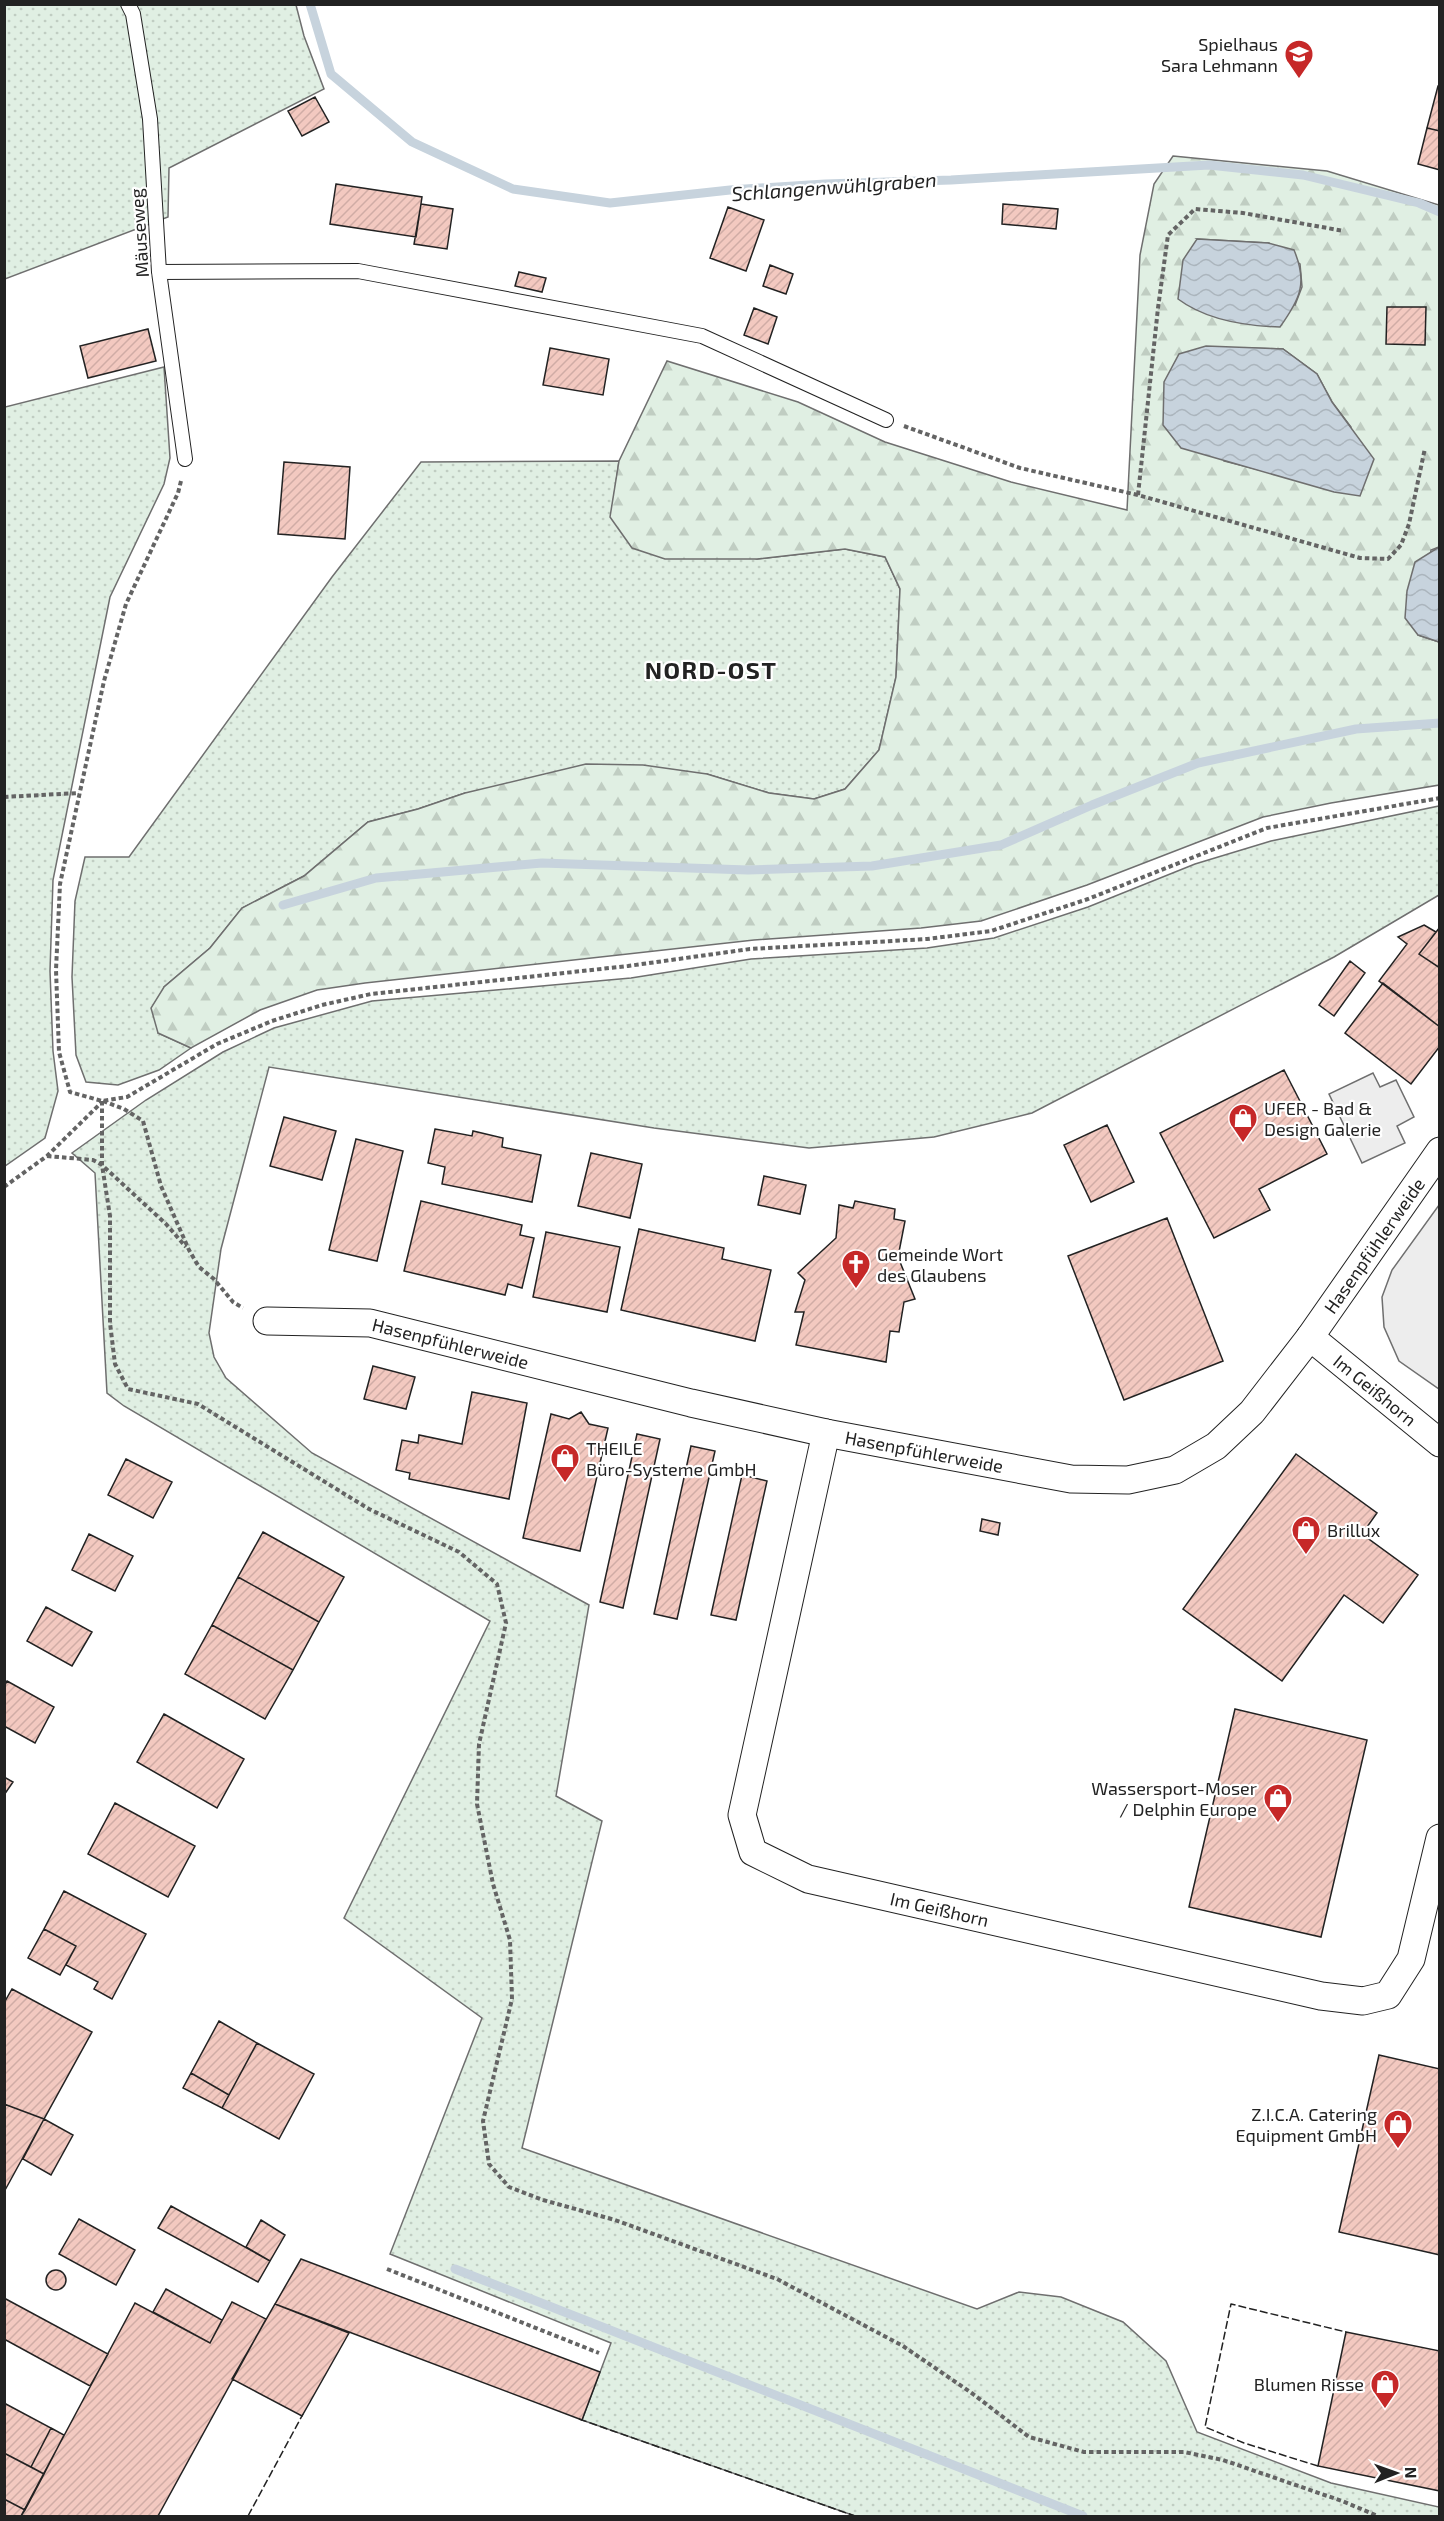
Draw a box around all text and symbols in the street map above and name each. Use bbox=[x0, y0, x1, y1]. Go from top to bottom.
place label: Spielhaus Sara Lehmann bbox=[1161, 33, 1278, 76]
school or university icon: Spielhaus Sara Lehmann bbox=[1283, 38, 1315, 80]
water label: Schlangenwühlgraben bbox=[731, 167, 937, 205]
street label: Mäuseweg bbox=[125, 188, 153, 278]
district label: NORD-OST bbox=[645, 655, 777, 684]
place label: UFER - Bad & Design Galerie bbox=[1264, 1097, 1381, 1140]
shop icon: UFER - Bad & Design Galerie bbox=[1227, 1102, 1259, 1144]
street label: Hasenpfühlerweide bbox=[1319, 1173, 1429, 1317]
place label: Gemeinde Wort des Glaubens bbox=[877, 1243, 1003, 1286]
church icon: Gemeinde Wort des Glaubens bbox=[840, 1248, 872, 1290]
street label: Hasenpfühlerweide bbox=[370, 1313, 531, 1373]
street label: Im Geißhorn bbox=[1329, 1350, 1421, 1430]
street label: Hasenpfühlerweide bbox=[843, 1426, 1005, 1477]
place label: THEILE Büro-Systeme GmbH bbox=[586, 1437, 756, 1480]
shop icon: THEILE Büro-Systeme GmbH bbox=[549, 1442, 581, 1484]
shop icon: Brillux bbox=[1290, 1514, 1322, 1556]
place label: Brillux bbox=[1327, 1519, 1381, 1541]
place label: Wassersport-Moser / Delphin Europe bbox=[1091, 1777, 1257, 1820]
shop icon: Wassersport-Moser / Delphin Europe bbox=[1262, 1782, 1294, 1824]
street label: Im Geißhorn bbox=[888, 1887, 991, 1931]
place label: Z.I.C.A. Catering Equipment GmbH bbox=[1235, 2103, 1377, 2146]
shop icon: Z.I.C.A. Catering Equipment GmbH bbox=[1382, 2108, 1414, 2150]
shop icon: Blumen Risse bbox=[1369, 2368, 1401, 2410]
place label: Blumen Risse bbox=[1254, 2373, 1364, 2395]
north arrow bbox=[1366, 2443, 1426, 2503]
text: N bbox=[1402, 2467, 1421, 2479]

